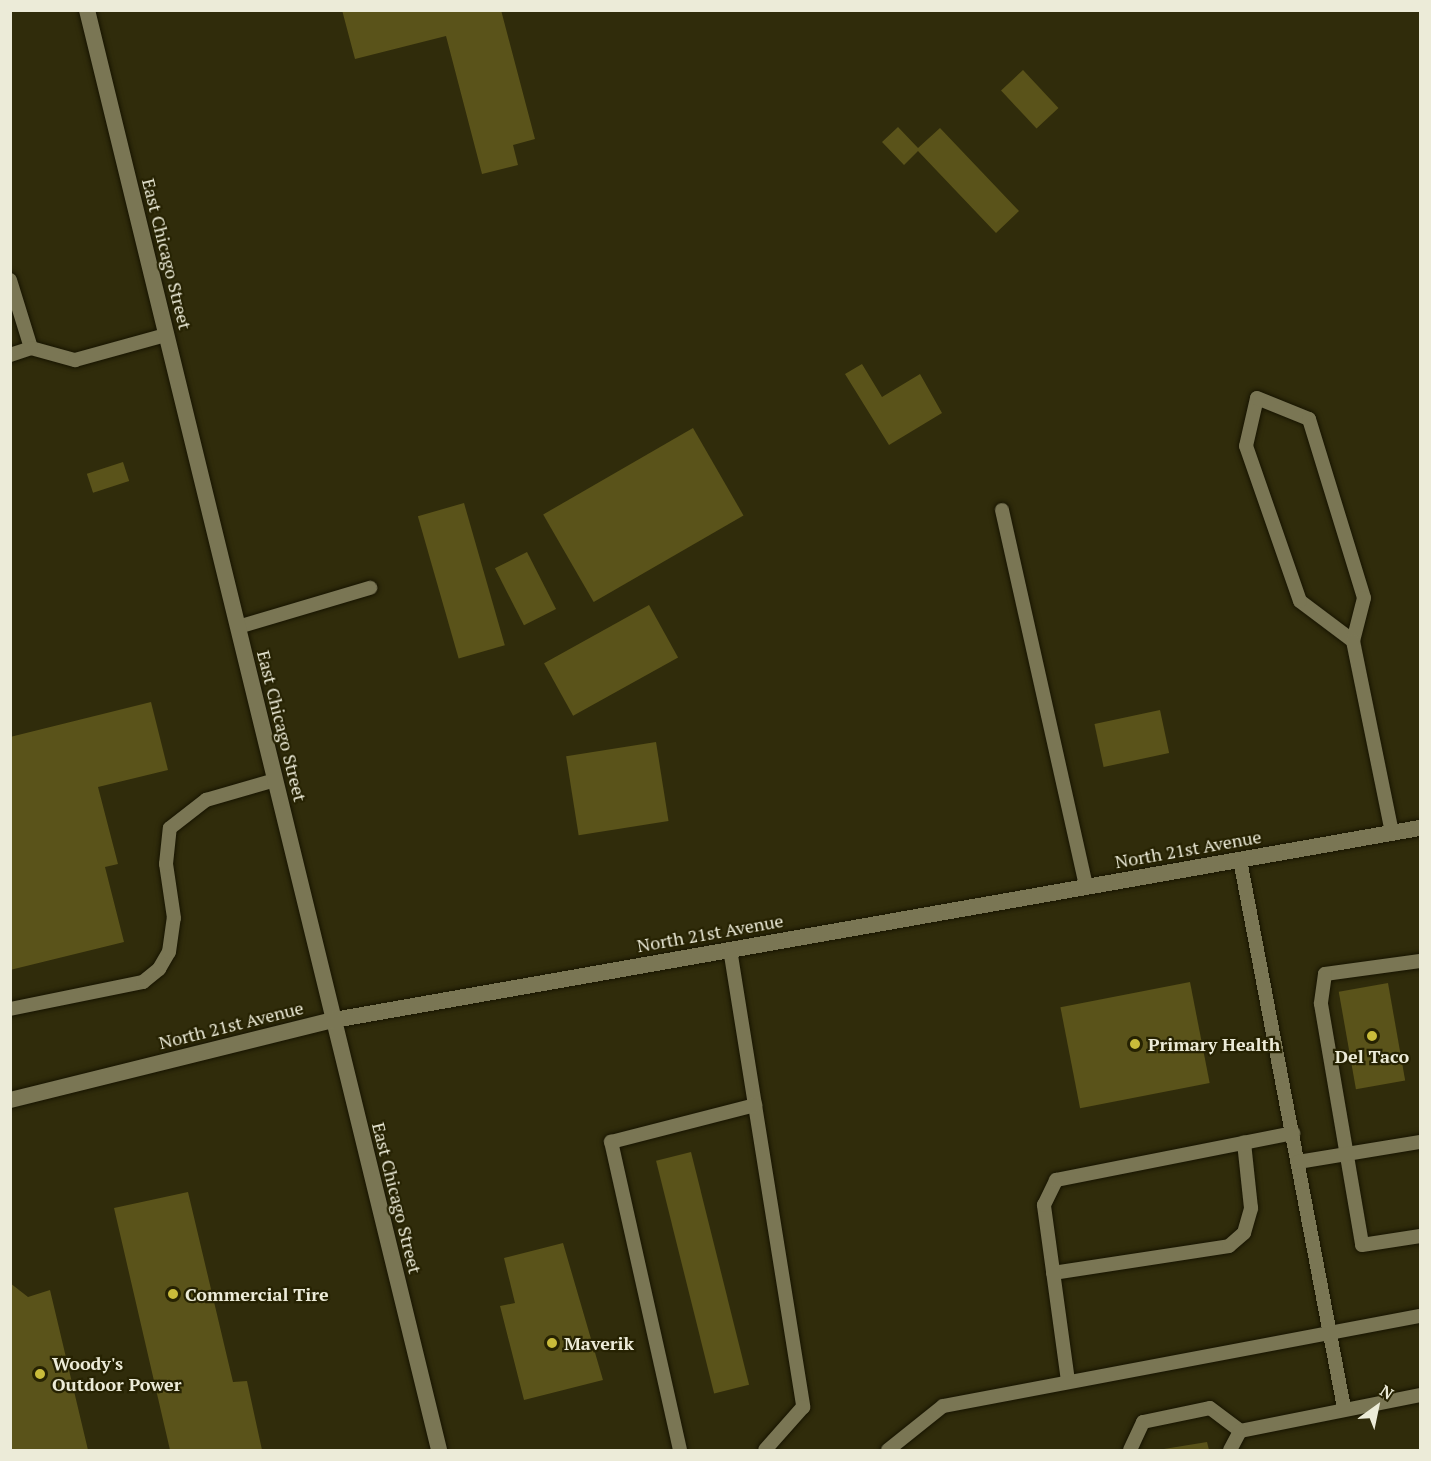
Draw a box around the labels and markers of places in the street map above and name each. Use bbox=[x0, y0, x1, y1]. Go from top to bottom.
marker: Del Taco bbox=[1365, 1029, 1379, 1043]
place label: Primary Health bbox=[1148, 1033, 1280, 1055]
marker: Primary Health bbox=[1126, 1035, 1144, 1053]
place label: Del Taco bbox=[1335, 1045, 1409, 1067]
place label: Commercial Tire bbox=[185, 1283, 329, 1305]
marker: Commercial Tire bbox=[166, 1287, 180, 1301]
place label: Maverik bbox=[564, 1332, 634, 1354]
marker: Maverik bbox=[545, 1336, 559, 1350]
place label: Woody's Outdoor Power bbox=[52, 1353, 182, 1396]
marker: Woody's Outdoor Power bbox=[33, 1367, 47, 1381]

